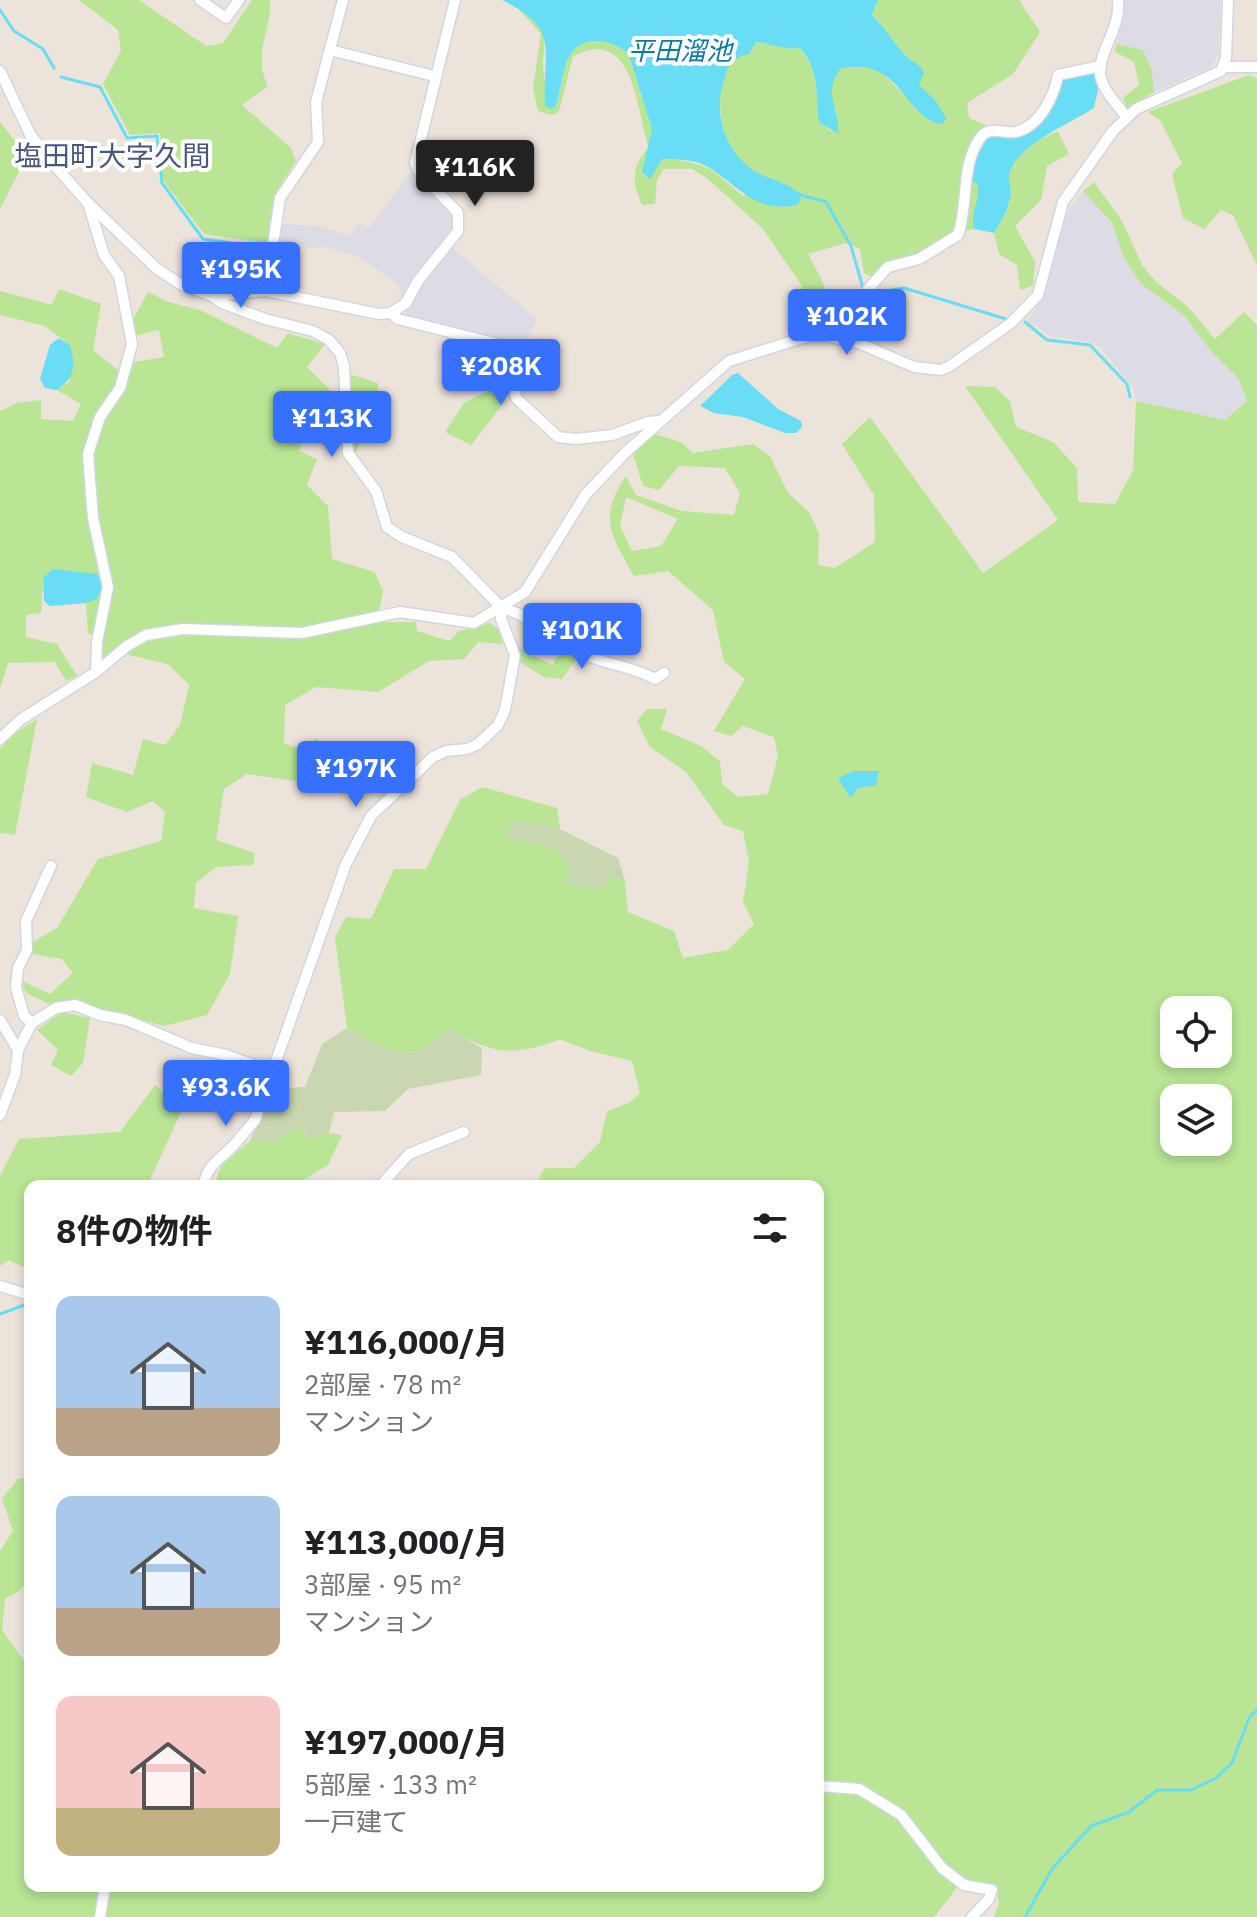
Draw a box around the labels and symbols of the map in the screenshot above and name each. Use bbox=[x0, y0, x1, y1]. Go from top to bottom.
water label: 平田溜池 bbox=[628, 33, 735, 67]
district label: 塩田町大字久間 bbox=[14, 137, 210, 174]
pin: ¥116K bbox=[419, 140, 531, 208]
pin: ¥195K bbox=[185, 242, 297, 310]
pin: ¥102K bbox=[791, 289, 903, 357]
pin: ¥208K bbox=[445, 339, 557, 407]
pin: ¥113K bbox=[276, 391, 388, 459]
pin: ¥101K bbox=[526, 603, 638, 671]
pin: ¥197K bbox=[300, 741, 412, 809]
pin: ¥93.6K bbox=[161, 1060, 291, 1128]

